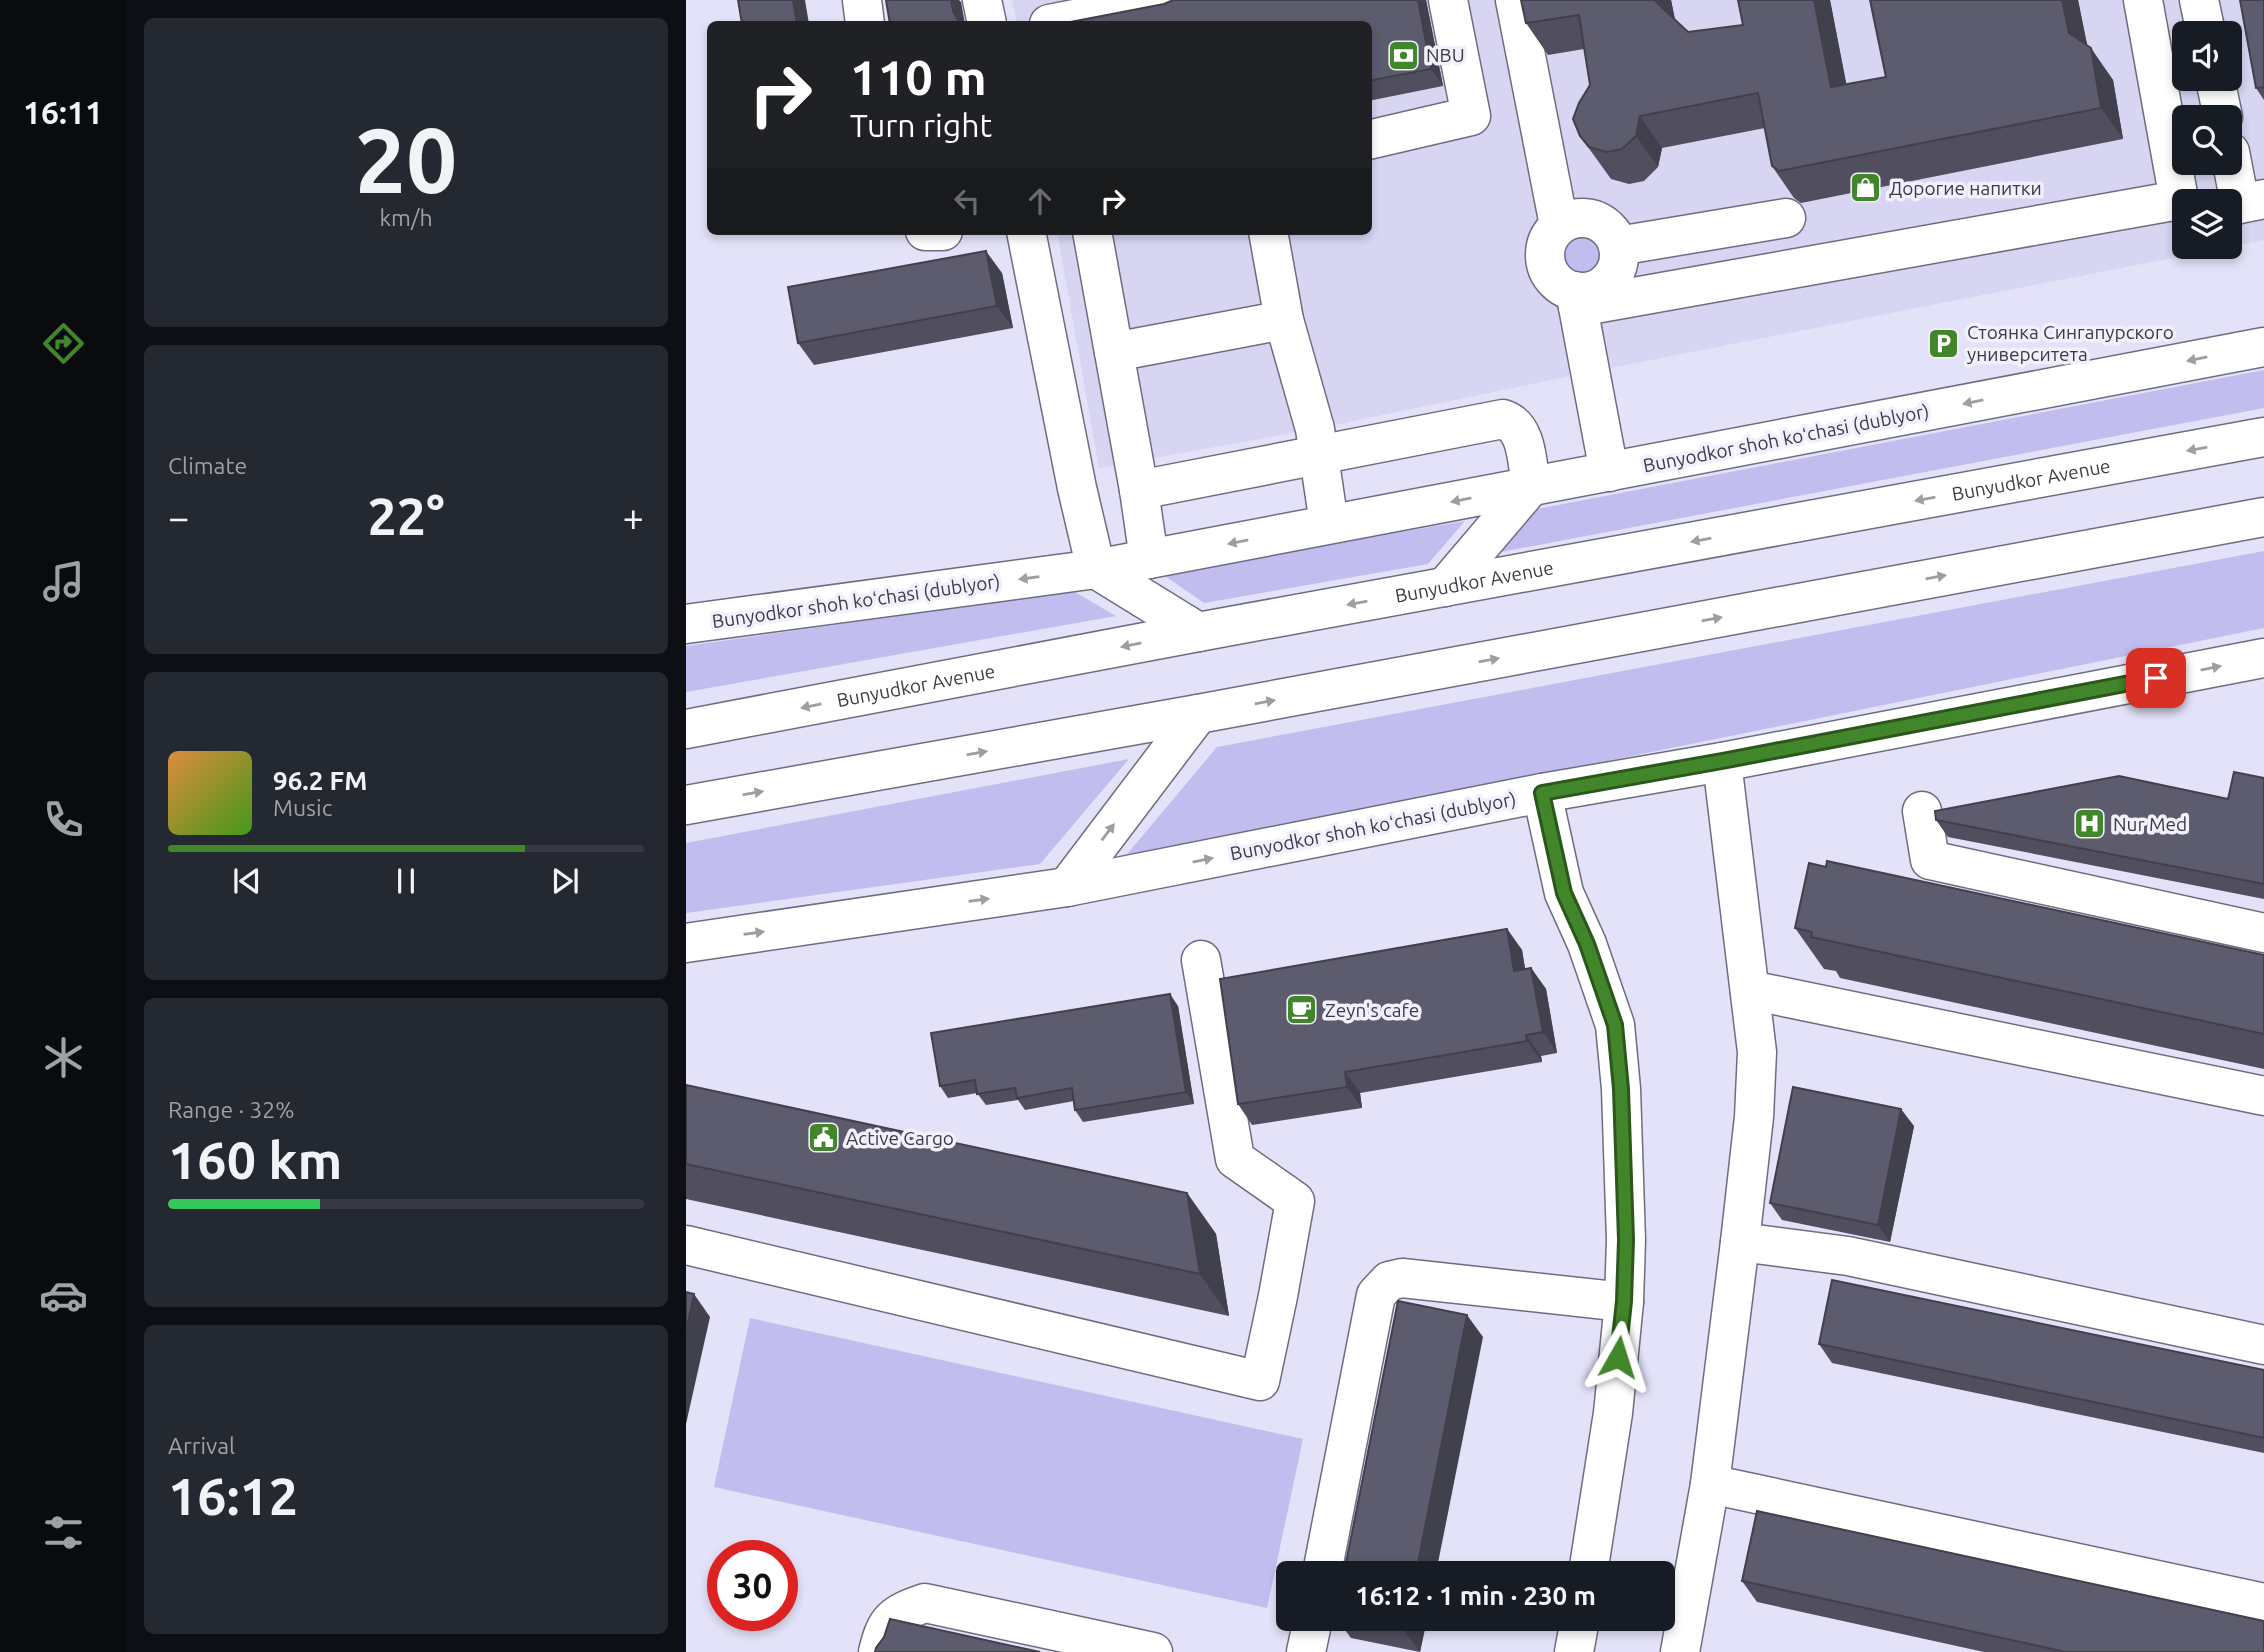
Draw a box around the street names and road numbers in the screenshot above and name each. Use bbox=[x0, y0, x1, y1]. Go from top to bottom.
street label: Bunyodkor shoh koʻchasi (dublyor) bbox=[1641, 399, 1931, 477]
street label: Bunyudkor Avenue bbox=[1950, 454, 2112, 505]
street label: Bunyudkor Avenue bbox=[1393, 556, 1555, 607]
street label: Bunyodkor shoh koʻchasi (dublyor) bbox=[710, 570, 1002, 632]
street label: Bunyudkor Avenue bbox=[835, 660, 997, 711]
street label: Bunyodkor shoh koʻchasi (dublyor) bbox=[1228, 787, 1518, 865]

